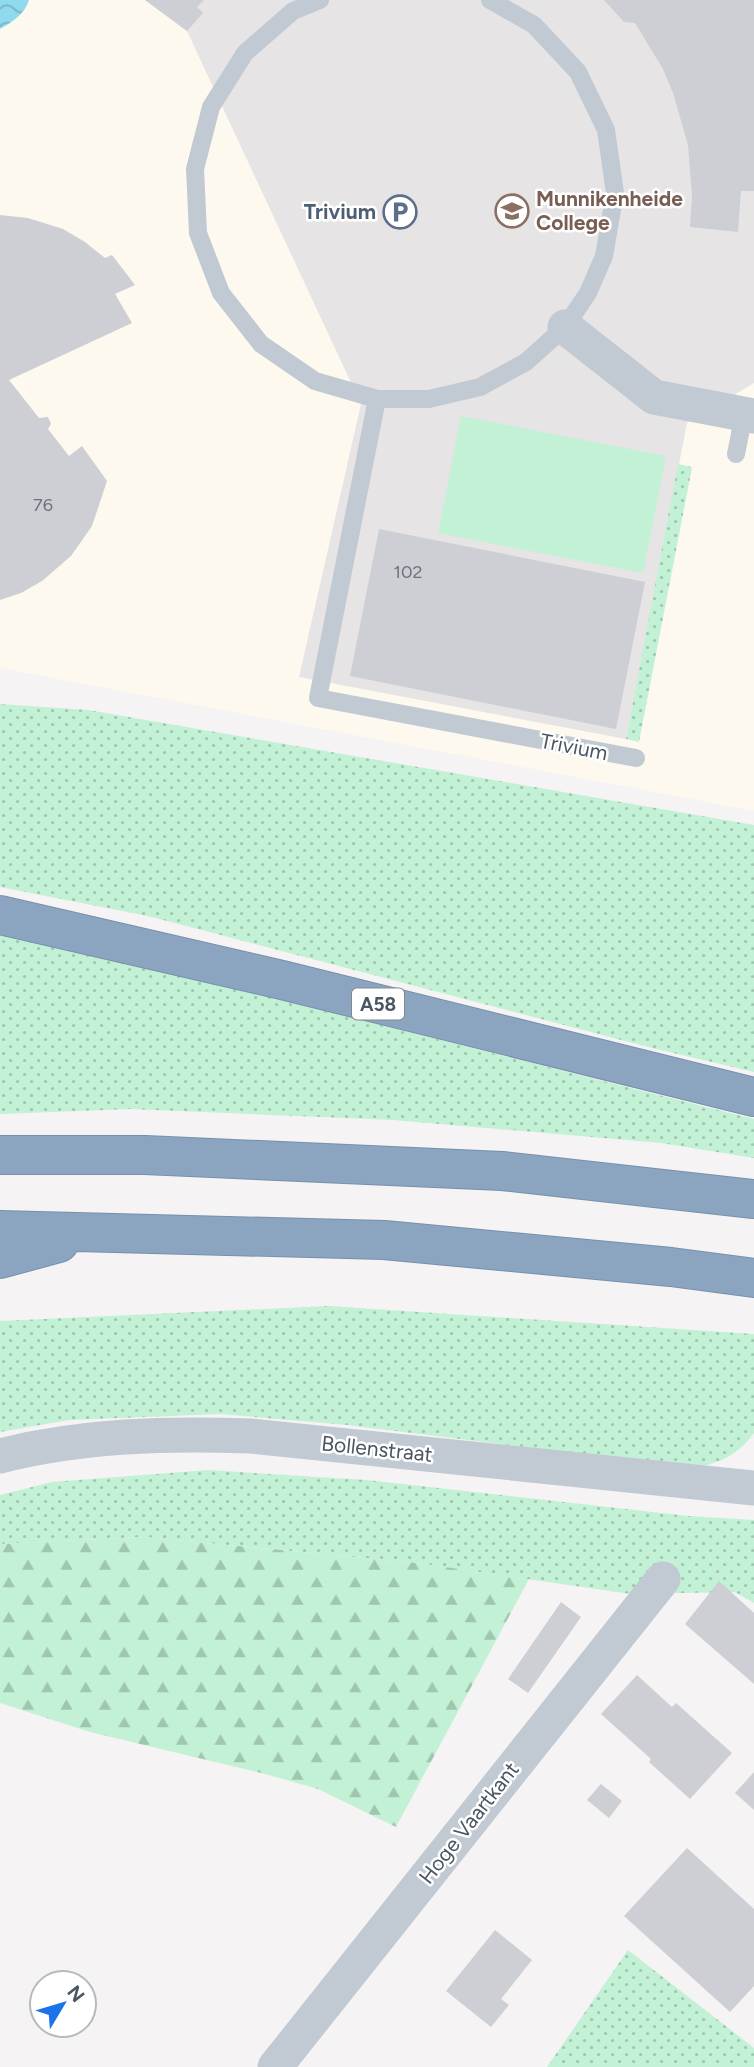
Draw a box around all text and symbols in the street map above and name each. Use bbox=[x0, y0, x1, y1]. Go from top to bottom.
place label: Munnikenheide College bbox=[536, 186, 683, 235]
school or university icon: Munnikenheide College bbox=[493, 192, 531, 230]
parking icon: Trivium bbox=[381, 193, 419, 231]
place label: Trivium bbox=[304, 199, 376, 224]
house number: 76 bbox=[33, 494, 53, 516]
house number: 102 bbox=[393, 561, 423, 583]
street label: Trivium bbox=[538, 728, 610, 765]
road number: A58 bbox=[352, 988, 404, 1020]
street label: Bollenstraat bbox=[320, 1430, 434, 1467]
street label: Hoge Vaartkant bbox=[413, 1757, 524, 1888]
north arrow bbox=[28, 1969, 98, 2039]
text: N bbox=[62, 1981, 90, 2007]

